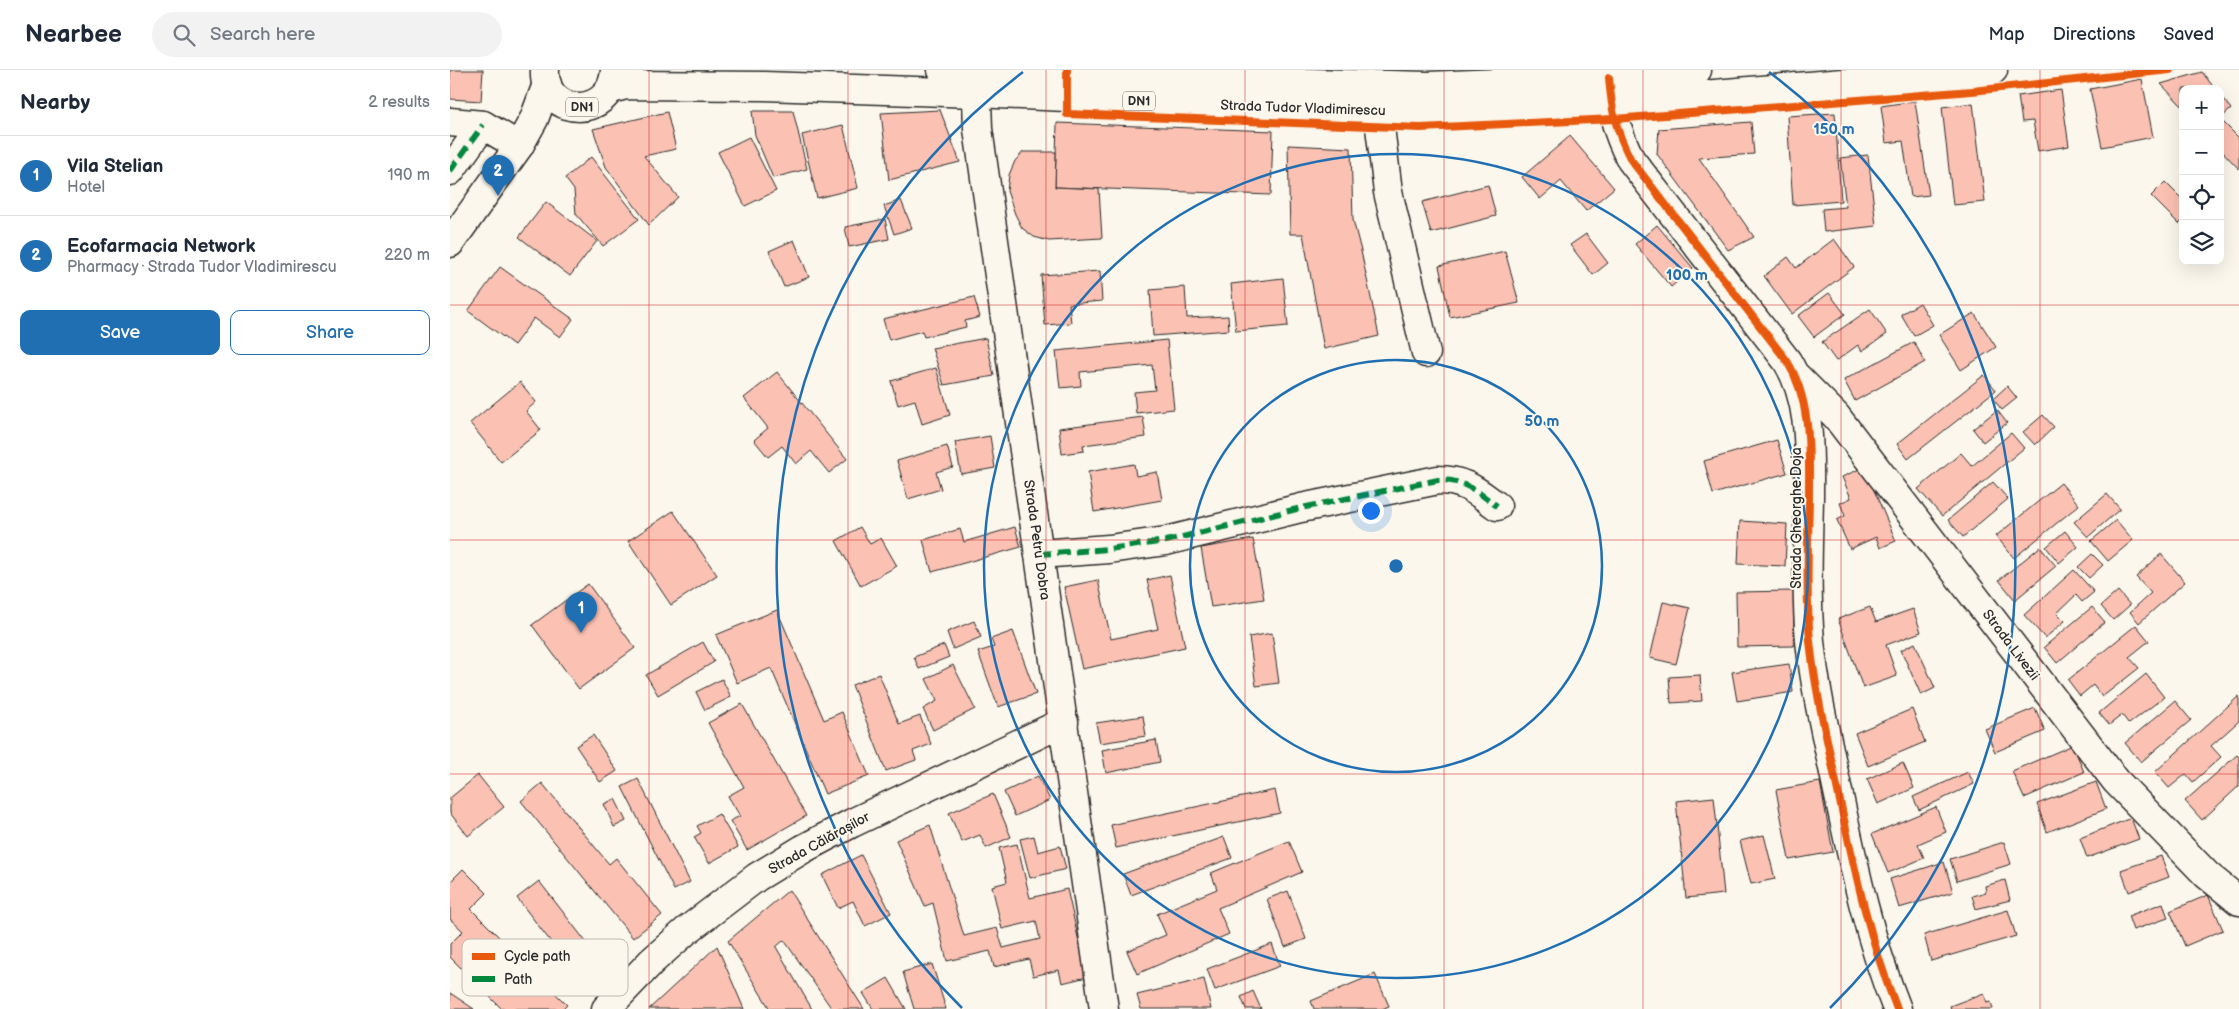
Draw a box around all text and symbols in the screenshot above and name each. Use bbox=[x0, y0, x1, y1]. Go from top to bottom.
search box bbox=[152, 12, 502, 57]
text: Nearbee bbox=[25, 20, 122, 49]
icon: search bbox=[170, 21, 198, 49]
text: Search here bbox=[210, 23, 315, 46]
text: Map bbox=[1989, 24, 2025, 45]
text: Directions bbox=[2053, 24, 2135, 45]
text: Saved bbox=[2163, 24, 2214, 45]
map controls bbox=[2179, 85, 2224, 265]
button: + bbox=[2179, 85, 2224, 130]
text: Nearby bbox=[20, 90, 90, 115]
road number: DN1 bbox=[1123, 92, 1155, 110]
text: 2 results bbox=[368, 93, 430, 112]
street label: Strada Tudor Vladimirescu bbox=[1220, 97, 1386, 119]
road number: DN1 bbox=[566, 98, 598, 116]
text: 150 m bbox=[1813, 120, 1855, 139]
button: − bbox=[2179, 130, 2224, 175]
text: Vila Stelian bbox=[67, 155, 163, 178]
pin: 2 bbox=[482, 155, 514, 196]
text: 1 bbox=[33, 166, 39, 185]
text: 190 m bbox=[388, 166, 430, 185]
button: locate bbox=[2179, 175, 2224, 220]
text: Hotel bbox=[67, 178, 105, 197]
button: layers bbox=[2179, 220, 2224, 265]
text: Ecofarmacia Network bbox=[67, 235, 255, 258]
text: 2 bbox=[31, 246, 41, 265]
text: 220 m bbox=[384, 246, 430, 265]
text: Pharmacy · Strada Tudor Vladimirescu bbox=[67, 258, 337, 277]
text: 100 m bbox=[1666, 266, 1708, 285]
button: Save bbox=[20, 310, 220, 355]
button: Share bbox=[230, 310, 430, 355]
text: 50 m bbox=[1525, 412, 1560, 431]
street label: Strada Gheorghe Doja bbox=[1788, 447, 1805, 589]
street label: Strada Petru Dobra bbox=[1020, 479, 1054, 601]
your location bbox=[1358, 498, 1384, 524]
centre of rings bbox=[1387, 557, 1405, 575]
pin: 1 bbox=[565, 592, 597, 633]
street label: Strada Livezii bbox=[1979, 606, 2043, 684]
street label: Strada Călărașilor bbox=[765, 808, 873, 878]
legend bbox=[462, 939, 628, 996]
text: Cycle path bbox=[504, 948, 571, 965]
text: Path bbox=[504, 971, 532, 988]

